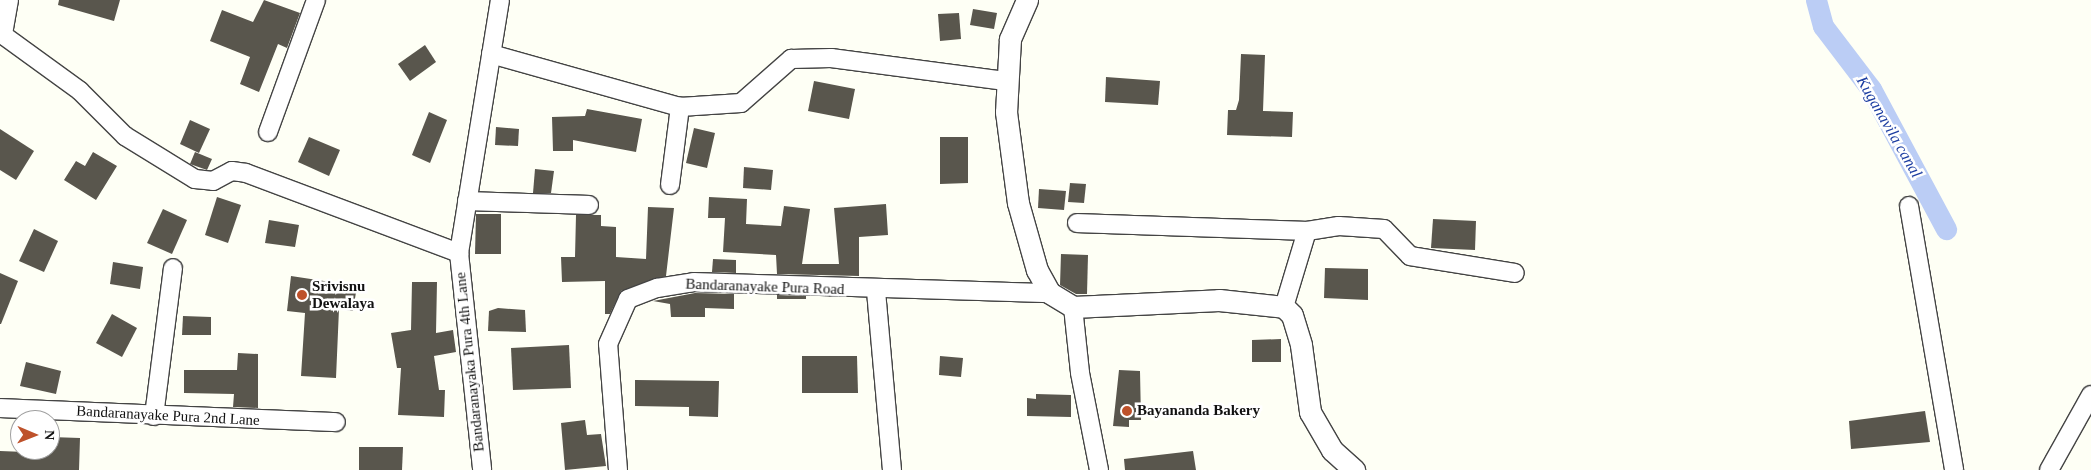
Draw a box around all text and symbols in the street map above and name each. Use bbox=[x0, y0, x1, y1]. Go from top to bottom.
water label: Kuganavila canal bbox=[1852, 73, 1926, 181]
street label: Bandaranayaka Pura 4th Lane bbox=[452, 271, 488, 453]
street label: Bandaranayake Pura Road bbox=[685, 275, 845, 299]
place label: Srivisnu Dewalaya bbox=[312, 277, 374, 312]
marker: Srivisnu Dewalaya bbox=[296, 289, 308, 301]
street label: Bandaranayake Pura 2nd Lane bbox=[76, 402, 260, 430]
place label: Bayananda Bakery bbox=[1137, 402, 1260, 420]
marker: Bayananda Bakery bbox=[1121, 405, 1133, 417]
north arrow bbox=[10, 410, 60, 460]
text: N bbox=[42, 430, 57, 440]

